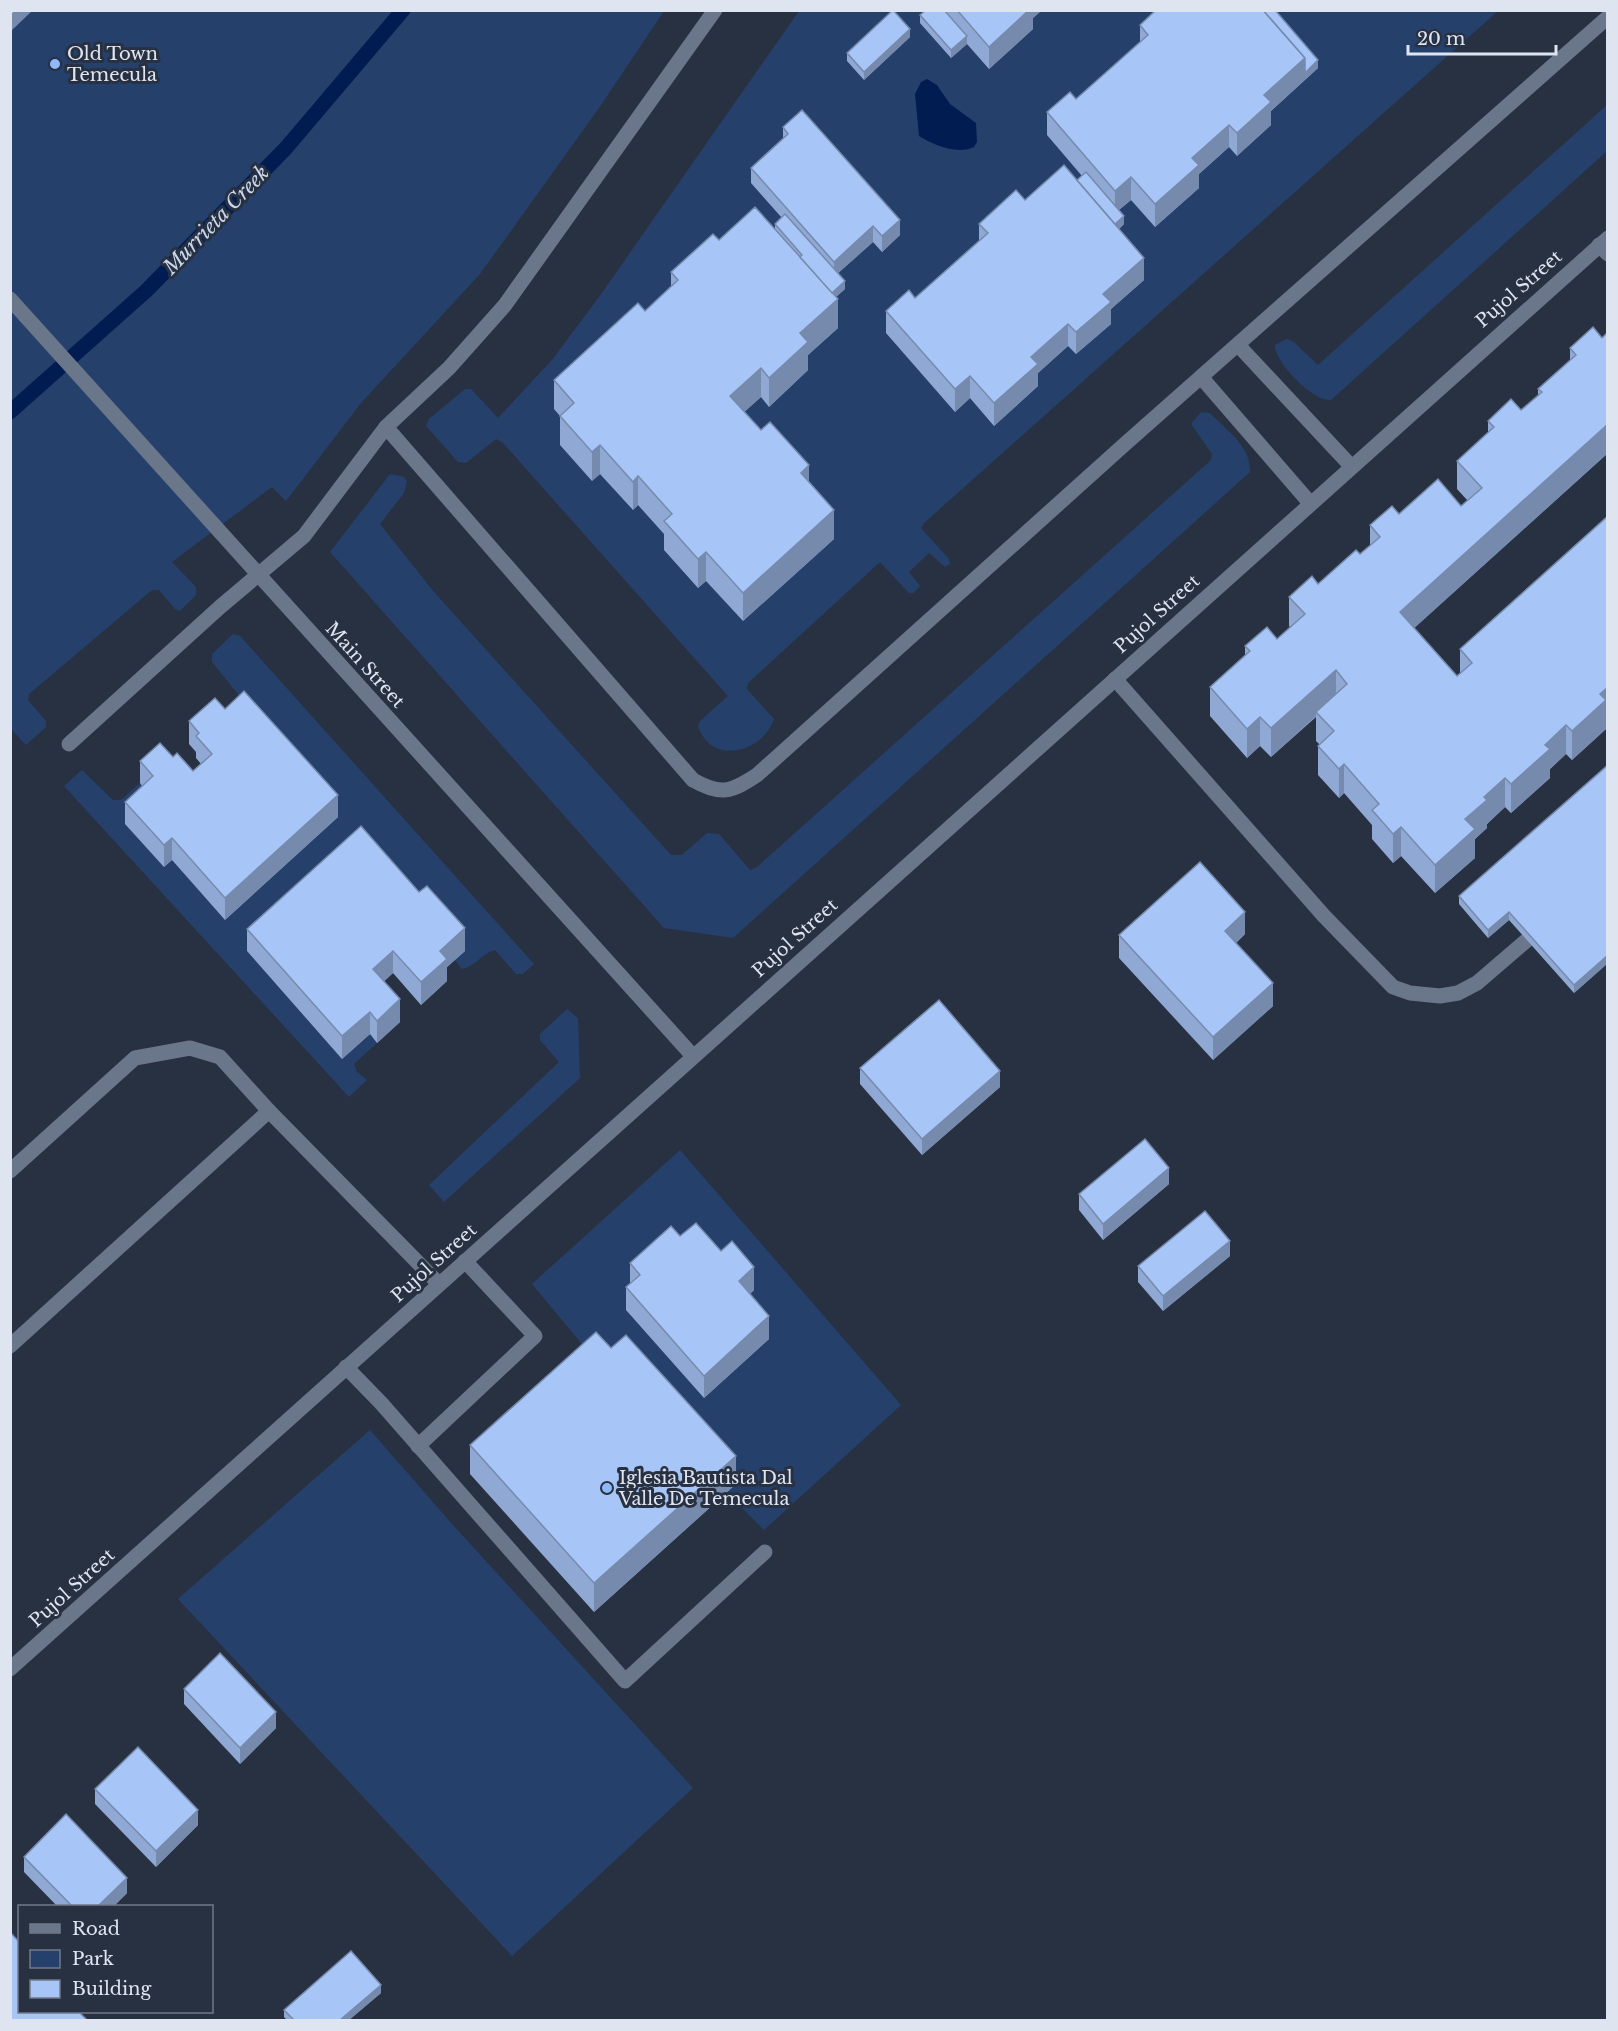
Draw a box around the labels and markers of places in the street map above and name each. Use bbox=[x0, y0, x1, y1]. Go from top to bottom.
place label: Old Town Temecula bbox=[67, 43, 158, 86]
marker: Old Town Temecula bbox=[48, 57, 62, 71]
place label: Iglesia Bautista Dal Valle De Temecula bbox=[618, 1467, 793, 1510]
marker: Iglesia Bautista Dal Valle De Temecula bbox=[600, 1481, 614, 1495]

